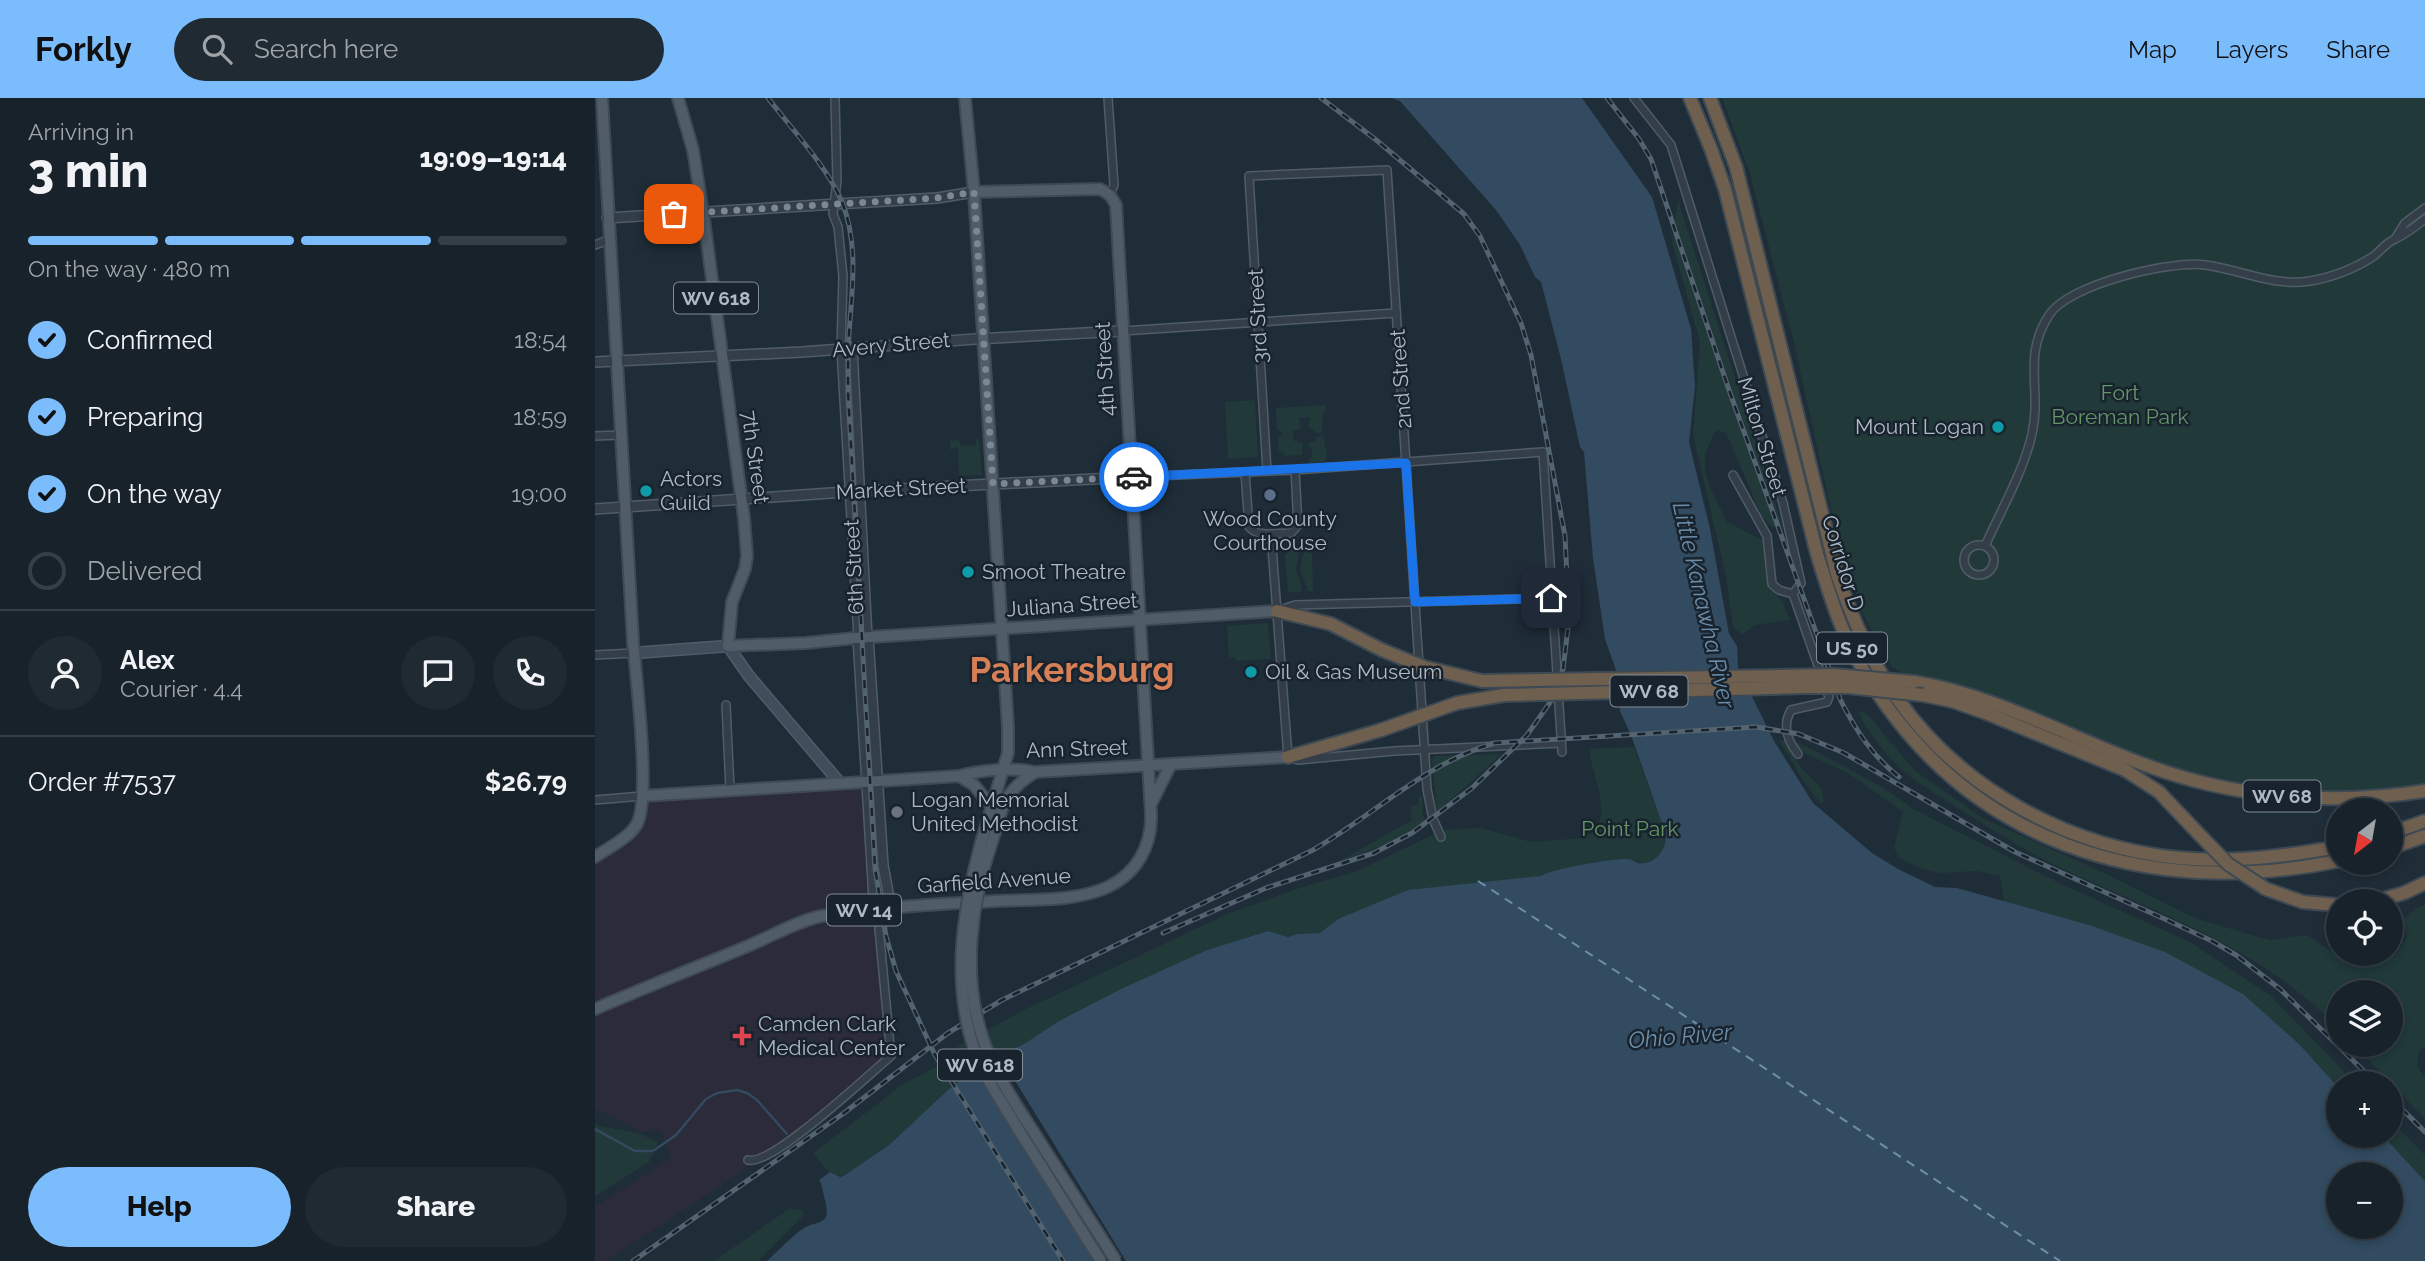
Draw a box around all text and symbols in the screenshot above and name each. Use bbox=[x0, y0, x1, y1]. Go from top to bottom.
search box bbox=[174, 18, 664, 81]
text: Forkly bbox=[35, 30, 132, 69]
icon: search bbox=[198, 30, 236, 68]
text: Search here bbox=[254, 34, 398, 64]
text: Map bbox=[2128, 35, 2177, 64]
text: Layers bbox=[2215, 35, 2288, 64]
text: Share bbox=[2326, 35, 2390, 64]
text: Arriving in bbox=[28, 118, 134, 145]
text: 19:09–19:14 bbox=[419, 143, 567, 173]
text: 3 min bbox=[28, 144, 148, 198]
pin bbox=[644, 184, 704, 244]
icon: bag bbox=[655, 195, 693, 233]
text: On the way · 480 m bbox=[28, 255, 230, 282]
street label: 3rd Street bbox=[1243, 268, 1272, 364]
road number: WV 618 bbox=[674, 282, 758, 314]
icon: check bbox=[28, 321, 66, 359]
street label: 4th Street bbox=[1090, 321, 1119, 417]
text: Confirmed bbox=[87, 325, 213, 355]
text: 18:54 bbox=[514, 326, 567, 353]
street label: Avery Street bbox=[831, 327, 951, 362]
street label: 2nd Street bbox=[1385, 328, 1416, 430]
street label: Milton Street bbox=[1732, 374, 1793, 500]
park label: Fort Boreman Park bbox=[2051, 380, 2189, 429]
icon: check bbox=[28, 398, 66, 436]
text: Preparing bbox=[87, 402, 203, 432]
text: 18:59 bbox=[513, 403, 567, 430]
street label: 7th Street bbox=[737, 409, 774, 505]
place label: Mount Logan bbox=[1855, 414, 1984, 439]
marker: Mount Logan bbox=[1990, 419, 2006, 435]
courier bbox=[1099, 442, 1169, 512]
icon: car bbox=[1115, 458, 1153, 496]
place label: Actors Guild bbox=[660, 466, 722, 515]
street label: Market Street bbox=[835, 473, 967, 504]
icon: check bbox=[28, 475, 66, 513]
text: On the way bbox=[87, 479, 222, 509]
text: 19:00 bbox=[511, 480, 567, 507]
marker: Actors Guild bbox=[638, 483, 654, 499]
marker: Wood County Courthouse bbox=[1262, 487, 1278, 503]
water label: Little Kanawha River bbox=[1668, 499, 1742, 712]
place label: Wood County Courthouse bbox=[1203, 506, 1337, 555]
street label: Corridor D bbox=[1817, 512, 1870, 614]
street label: 6th Street bbox=[839, 519, 868, 615]
text: Delivered bbox=[87, 556, 202, 586]
place label: Smoot Theatre bbox=[982, 559, 1126, 584]
marker: Smoot Theatre bbox=[960, 564, 976, 580]
pin bbox=[1521, 568, 1581, 628]
icon: home bbox=[1532, 579, 1570, 617]
street label: Juliana Street bbox=[1006, 587, 1138, 622]
road number: US 50 bbox=[1817, 632, 1887, 664]
button: person bbox=[28, 636, 102, 710]
button: chat bbox=[401, 636, 475, 710]
button: phone bbox=[493, 636, 567, 710]
text: Alex bbox=[120, 645, 175, 675]
district label: Parkersburg bbox=[970, 649, 1174, 690]
place label: Oil & Gas Museum bbox=[1265, 659, 1442, 684]
marker: Oil & Gas Museum bbox=[1243, 664, 1259, 680]
text: Courier · 4.4 bbox=[120, 675, 243, 702]
road number: WV 68 bbox=[1611, 676, 1687, 706]
street label: Ann Street bbox=[1025, 734, 1129, 763]
text: Order #7537 bbox=[28, 767, 176, 797]
text: $26.79 bbox=[485, 767, 567, 797]
road number: WV 68 bbox=[2243, 780, 2321, 811]
place label: Logan Memorial United Methodist bbox=[911, 787, 1078, 836]
north arrow bbox=[2326, 798, 2403, 875]
map controls bbox=[2326, 798, 2403, 1239]
marker: Logan Memorial United Methodist bbox=[889, 804, 905, 820]
park label: Point Park bbox=[1581, 816, 1679, 841]
street label: Garfield Avenue bbox=[916, 863, 1072, 898]
button: locate bbox=[2326, 889, 2403, 966]
road number: WV 14 bbox=[827, 894, 901, 926]
button: layers bbox=[2326, 980, 2403, 1057]
place label: Camden Clark Medical Center bbox=[758, 1011, 906, 1060]
water label: Ohio River bbox=[1627, 1017, 1734, 1053]
marker: Camden Clark Medical Center bbox=[732, 1026, 752, 1046]
road number: WV 618 bbox=[938, 1049, 1022, 1080]
button: + bbox=[2326, 1071, 2403, 1148]
button: − bbox=[2326, 1162, 2403, 1239]
button: Help bbox=[28, 1167, 291, 1247]
button: Share bbox=[305, 1167, 567, 1247]

